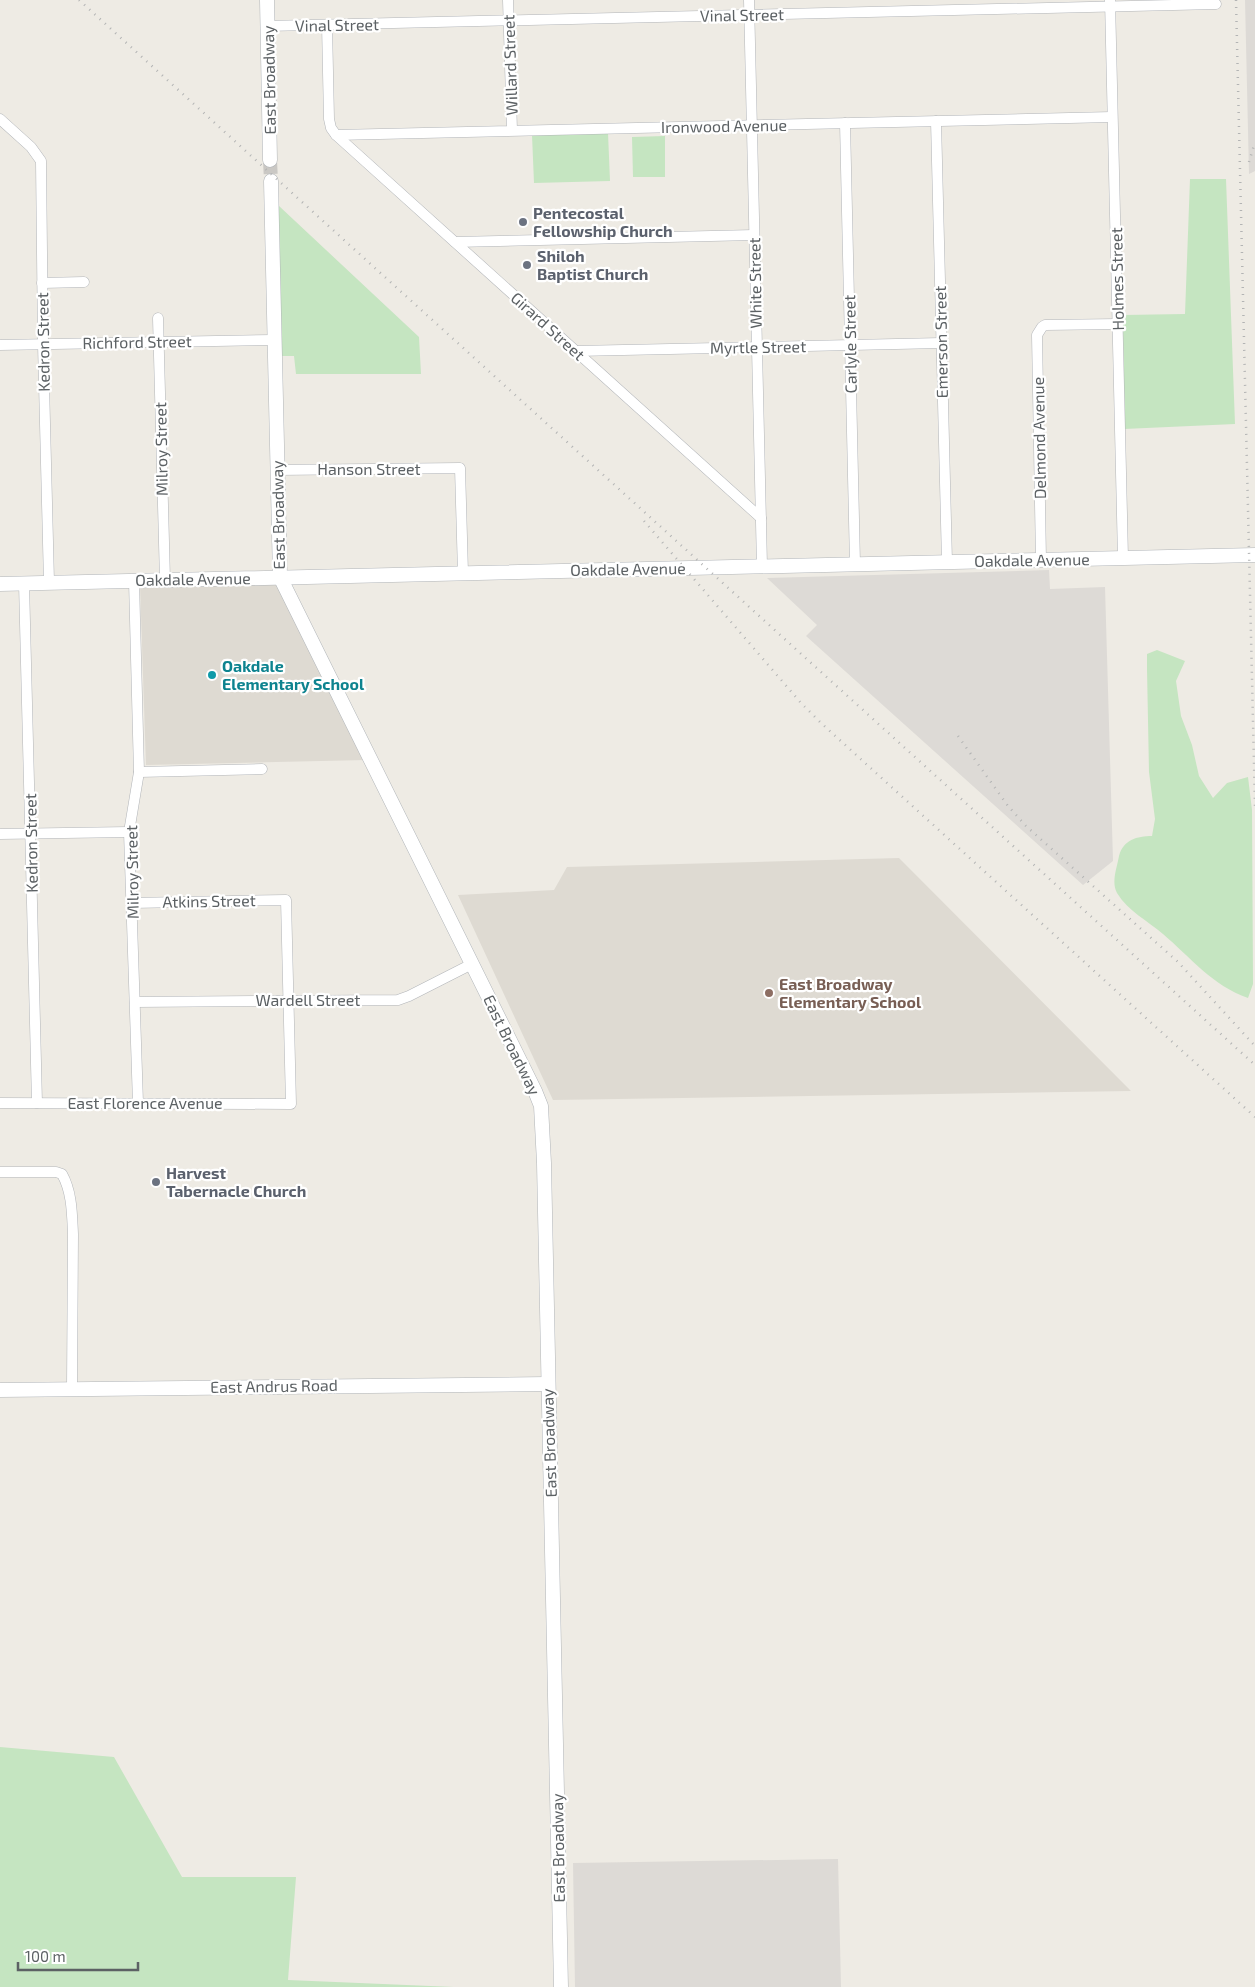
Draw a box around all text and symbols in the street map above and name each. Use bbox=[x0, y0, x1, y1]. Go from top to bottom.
street label: Vinal Street bbox=[700, 4, 784, 25]
street label: Vinal Street bbox=[295, 14, 379, 35]
street label: Willard Street bbox=[498, 14, 521, 116]
street label: East Broadway bbox=[258, 25, 279, 135]
street label: Ironwood Avenue bbox=[661, 115, 787, 136]
place label: Pentecostal Fellowship Church bbox=[533, 203, 673, 240]
marker: Pentecostal Fellowship Church bbox=[517, 216, 529, 228]
street label: Holmes Street bbox=[1106, 227, 1127, 331]
street label: White Street bbox=[744, 237, 765, 329]
place label: Shiloh Baptist Church bbox=[537, 246, 648, 283]
marker: Shiloh Baptist Church bbox=[521, 259, 533, 271]
street label: Emerson Street bbox=[930, 286, 951, 398]
street label: Girard Street bbox=[508, 288, 589, 364]
street label: Kedron Street bbox=[32, 292, 53, 392]
street label: Carlyle Street bbox=[839, 295, 860, 393]
street label: Richford Street bbox=[82, 331, 192, 352]
street label: Myrtle Street bbox=[710, 336, 806, 357]
street label: Delmond Avenue bbox=[1028, 377, 1049, 499]
street label: Milroy Street bbox=[150, 402, 171, 496]
street label: Hanson Street bbox=[317, 459, 421, 478]
street label: East Broadway bbox=[267, 460, 288, 570]
street label: Oakdale Avenue bbox=[974, 549, 1090, 570]
street label: Oakdale Avenue bbox=[570, 558, 686, 579]
street label: Oakdale Avenue bbox=[135, 568, 251, 589]
place label: Oakdale Elementary School bbox=[222, 656, 365, 694]
marker: Oakdale Elementary School bbox=[206, 669, 218, 681]
street label: Kedron Street bbox=[20, 793, 41, 893]
street label: Milroy Street bbox=[121, 825, 142, 919]
street label: Atkins Street bbox=[162, 890, 256, 911]
place label: East Broadway Elementary School bbox=[779, 974, 922, 1012]
marker: East Broadway Elementary School bbox=[763, 987, 775, 999]
street label: Wardell Street bbox=[256, 990, 360, 1009]
street label: East Broadway bbox=[480, 992, 545, 1098]
street label: East Florence Avenue bbox=[67, 1093, 223, 1112]
place label: Harvest Tabernacle Church bbox=[166, 1163, 306, 1200]
marker: Harvest Tabernacle Church bbox=[150, 1176, 162, 1188]
street label: East Andrus Road bbox=[210, 1375, 338, 1396]
street label: East Broadway bbox=[537, 1388, 560, 1498]
street label: East Broadway bbox=[547, 1793, 568, 1903]
scale bar bbox=[18, 1940, 138, 1972]
text: 100 m bbox=[25, 1947, 66, 1965]

